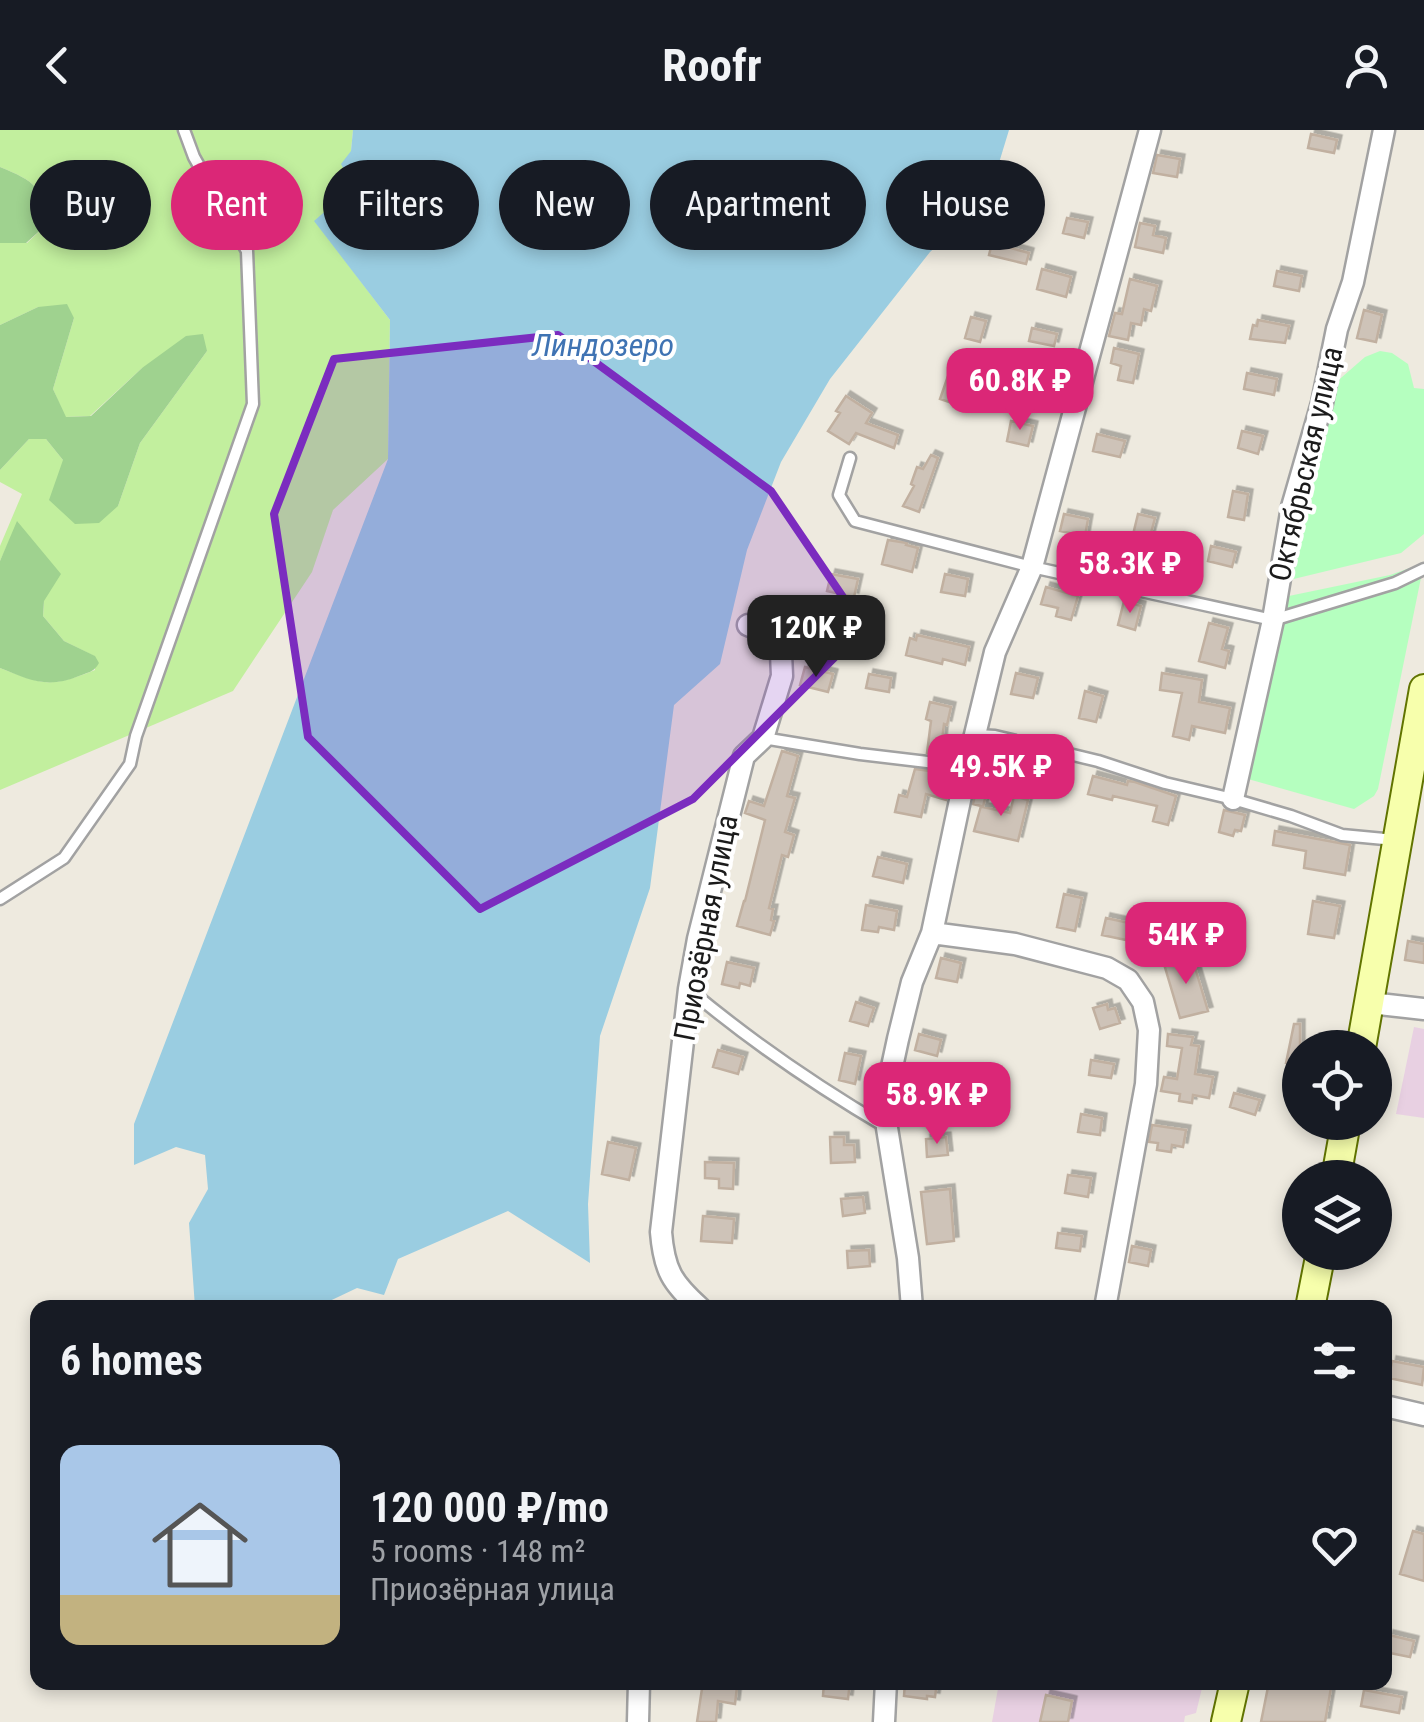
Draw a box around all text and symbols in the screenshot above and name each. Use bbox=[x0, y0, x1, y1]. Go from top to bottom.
icon: back bbox=[30, 38, 85, 93]
icon: person bbox=[1339, 38, 1394, 93]
text: Roofr bbox=[662, 39, 762, 92]
chip: Buy bbox=[30, 160, 151, 250]
chip: Rent bbox=[171, 160, 303, 250]
chip: Filters bbox=[323, 160, 479, 250]
chip: New bbox=[499, 160, 630, 250]
chip: Apartment bbox=[650, 160, 866, 250]
chip: House bbox=[886, 160, 1045, 250]
water label: Линдозеро bbox=[531, 326, 674, 364]
street label: Октябрьская улица bbox=[1261, 343, 1350, 585]
pin: 60.8K ₽ bbox=[928, 348, 1112, 433]
text: 60.8K ₽ bbox=[969, 361, 1071, 399]
pin: 58.3K ₽ bbox=[1038, 531, 1222, 616]
text: 58.3K ₽ bbox=[1079, 544, 1181, 582]
pin: 120K ₽ bbox=[735, 595, 897, 680]
text: 120K ₽ bbox=[769, 608, 863, 646]
pin: 49.5K ₽ bbox=[909, 734, 1093, 819]
text: 49.5K ₽ bbox=[950, 747, 1052, 785]
street label: Приозёрная улица bbox=[666, 812, 745, 1044]
pin: 54K ₽ bbox=[1116, 902, 1256, 987]
text: 54K ₽ bbox=[1147, 915, 1225, 953]
map controls bbox=[1282, 1030, 1392, 1270]
button: locate bbox=[1282, 1030, 1392, 1140]
pin: 58.9K ₽ bbox=[845, 1062, 1029, 1147]
text: 58.9K ₽ bbox=[886, 1075, 988, 1113]
button: layers bbox=[1282, 1160, 1392, 1270]
icon: filters bbox=[1307, 1333, 1362, 1388]
text: 6 homes bbox=[60, 1336, 203, 1385]
text: 120 000 ₽/mo bbox=[370, 1483, 609, 1532]
icon: home bbox=[140, 1485, 260, 1605]
icon: heart bbox=[1307, 1518, 1362, 1573]
text: 5 rooms · 148 m² bbox=[370, 1532, 585, 1570]
text: Приозёрная улица bbox=[370, 1570, 615, 1608]

